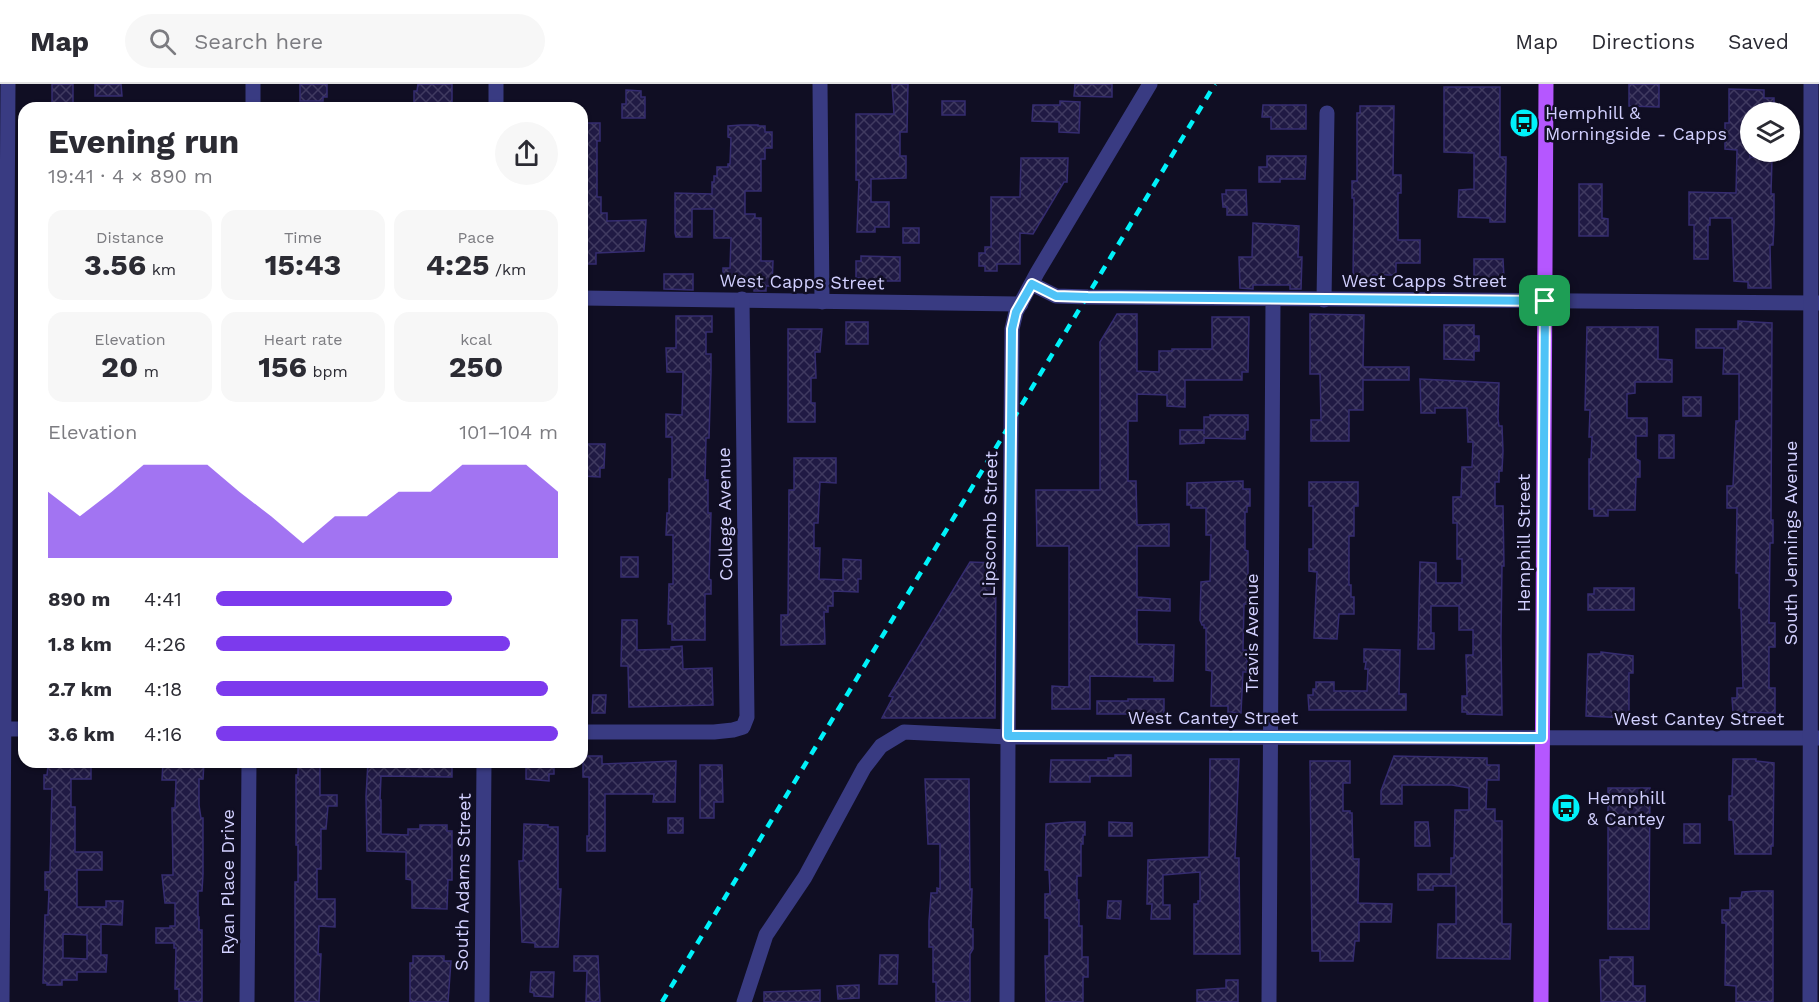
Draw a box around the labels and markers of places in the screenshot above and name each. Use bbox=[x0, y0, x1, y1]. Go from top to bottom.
place label: Hemphill & Morningside - Capps bbox=[1545, 102, 1727, 144]
bus stop icon: Hemphill & Morningside - Capps bbox=[1508, 107, 1540, 139]
pin bbox=[1519, 275, 1570, 326]
place label: Hemphill & Cantey bbox=[1587, 787, 1666, 829]
bus stop icon: Hemphill & Cantey bbox=[1550, 792, 1582, 824]

